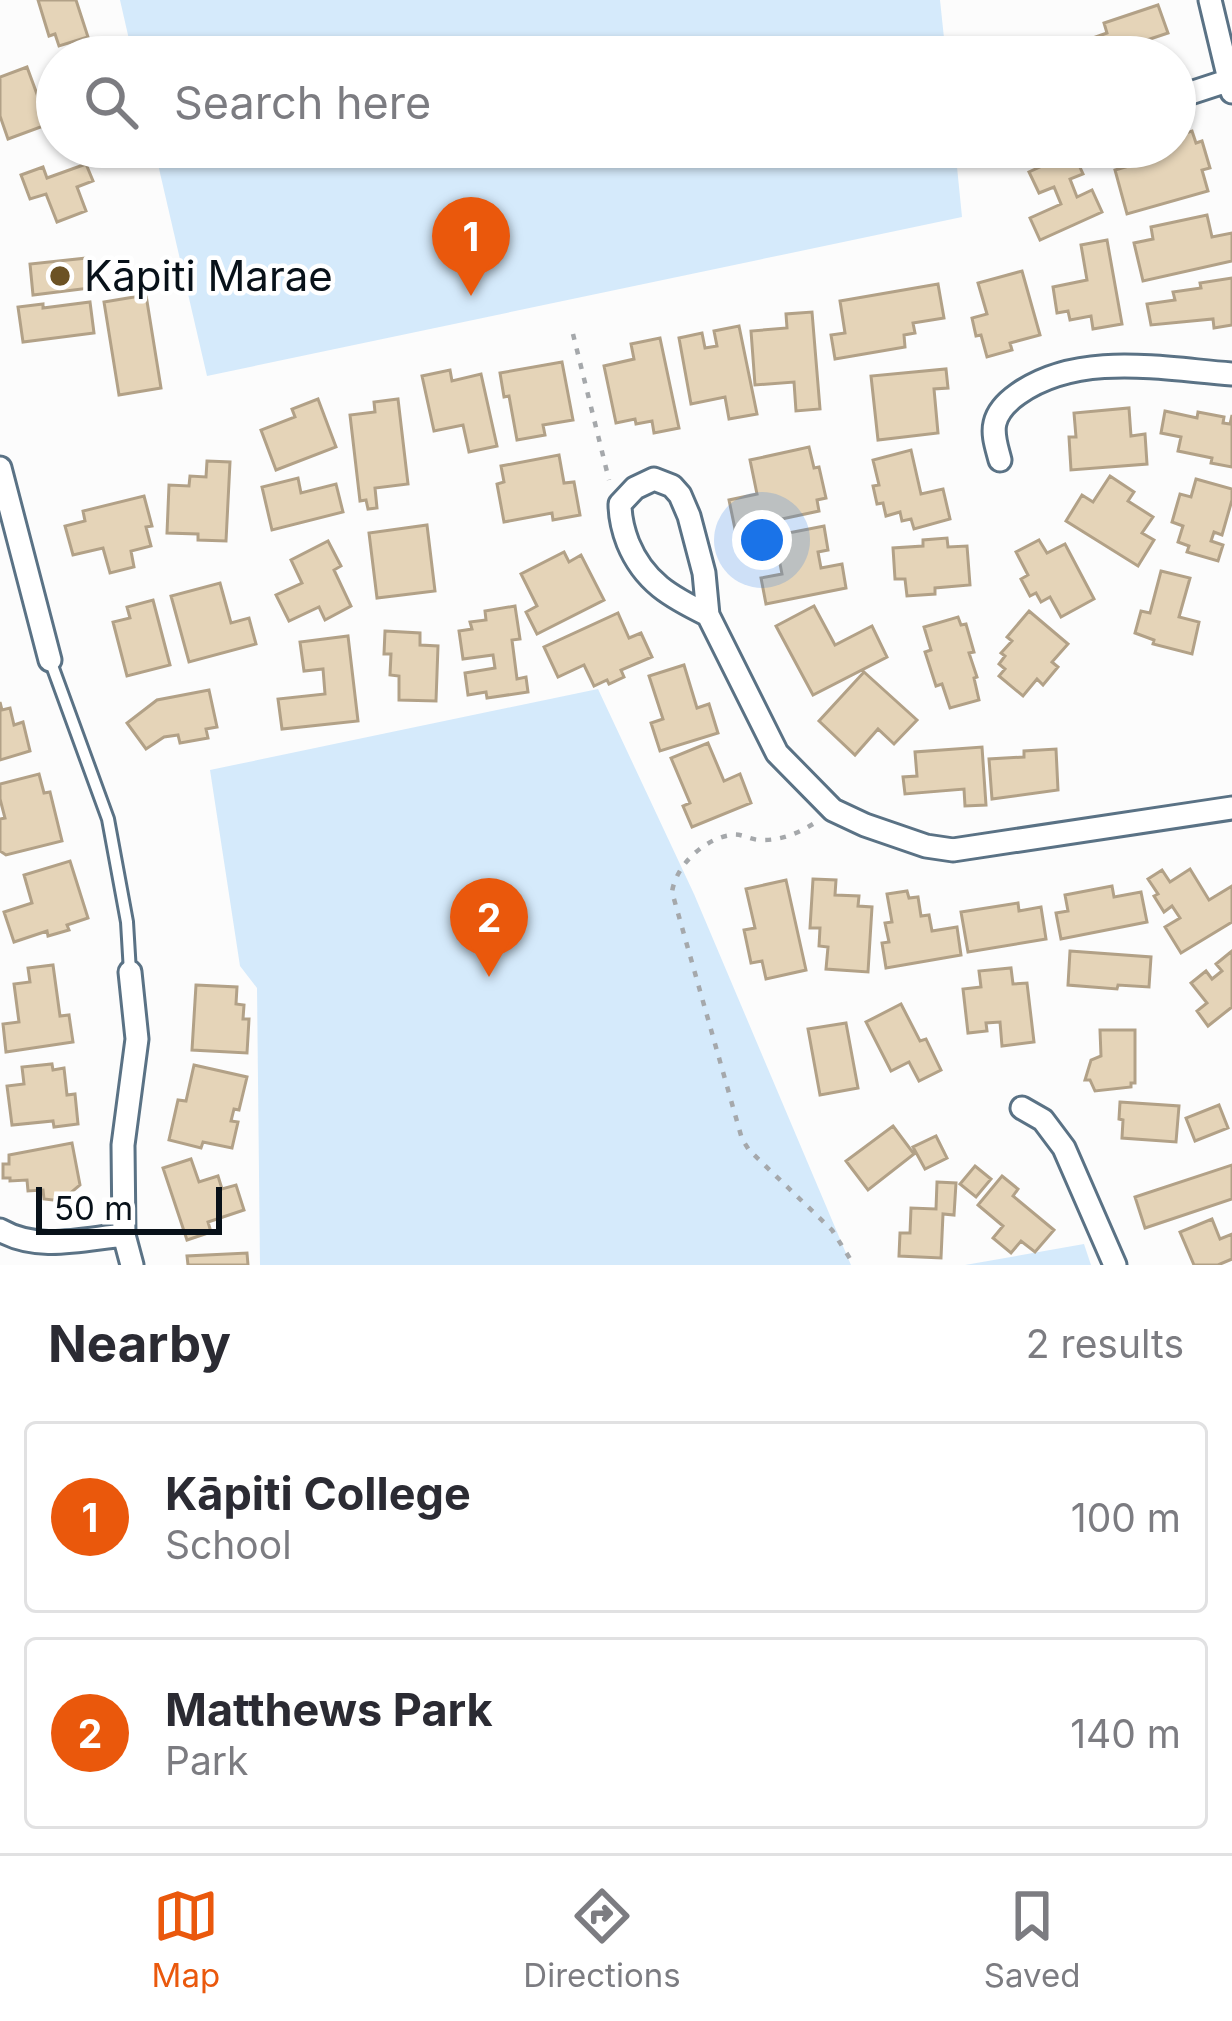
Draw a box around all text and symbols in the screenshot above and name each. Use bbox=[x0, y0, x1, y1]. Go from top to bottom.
search box bbox=[36, 36, 1196, 168]
icon: search bbox=[78, 69, 144, 135]
text: Search here bbox=[174, 75, 431, 130]
pin: 1 bbox=[432, 197, 510, 296]
place label: Kāpiti Marae bbox=[84, 250, 333, 301]
marker: Kāpiti Marae bbox=[47, 263, 73, 289]
your location bbox=[732, 510, 792, 570]
pin: 2 bbox=[450, 878, 528, 977]
scale bar bbox=[36, 1181, 222, 1234]
text: 50 m bbox=[54, 1188, 133, 1228]
text: Nearby bbox=[48, 1313, 231, 1374]
text: 2 results bbox=[1026, 1320, 1184, 1367]
text: Kāpiti College bbox=[165, 1466, 471, 1521]
text: 1 bbox=[82, 1494, 98, 1541]
text: 100 m bbox=[1071, 1494, 1181, 1541]
text: School bbox=[165, 1521, 292, 1568]
text: Matthews Park bbox=[165, 1682, 493, 1737]
text: 2 bbox=[78, 1710, 102, 1757]
text: 140 m bbox=[1070, 1710, 1181, 1757]
text: Park bbox=[165, 1737, 249, 1784]
tab: Map bbox=[152, 1883, 220, 1995]
tab: Directions bbox=[523, 1883, 681, 1995]
tab: Saved bbox=[984, 1883, 1080, 1995]

